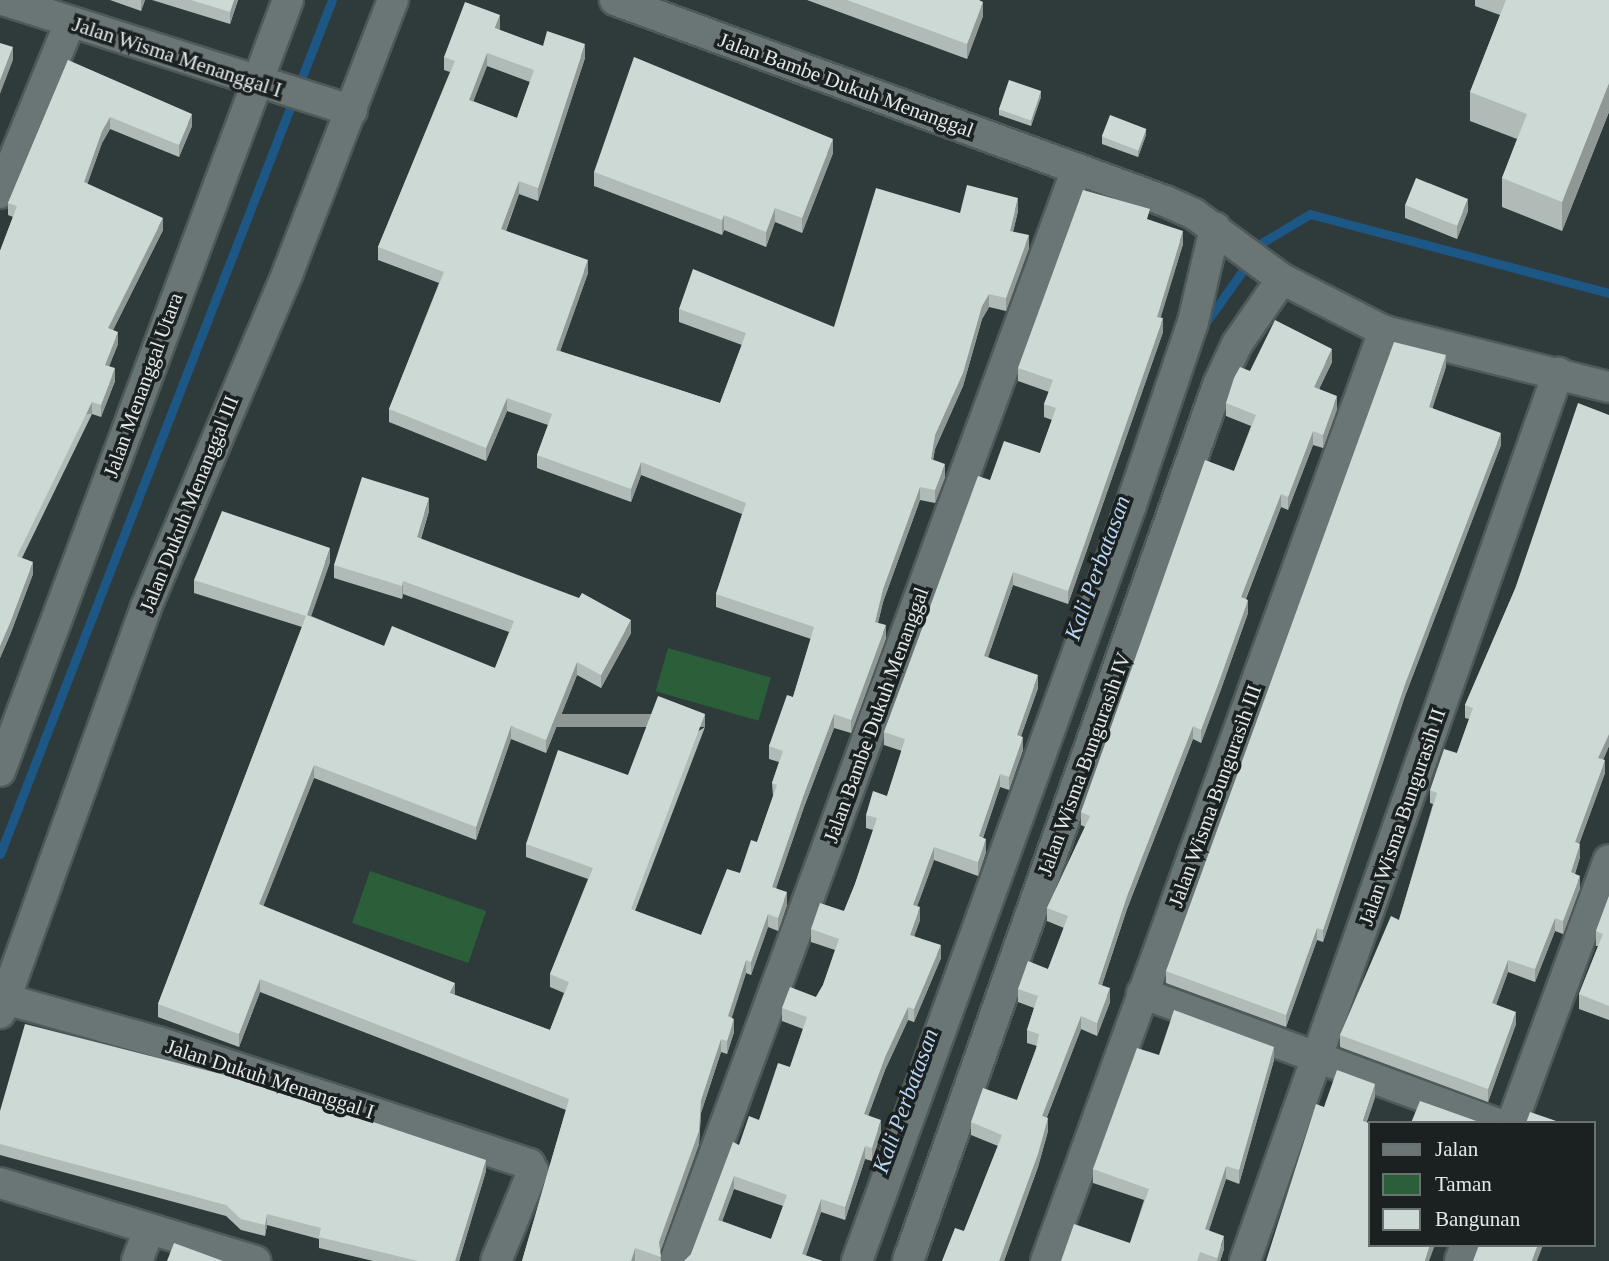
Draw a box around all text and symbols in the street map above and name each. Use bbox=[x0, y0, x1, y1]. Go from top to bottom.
street label: Jalan Wisma Menanggal I bbox=[69, 11, 285, 103]
street label: Jalan Bambe Dukuh Menanggal bbox=[715, 27, 977, 143]
street label: Jalan Menanggal Utara bbox=[98, 289, 188, 481]
street label: Jalan Dukuh Menanggal III bbox=[134, 392, 244, 616]
water label: Kali Perbatasan bbox=[1059, 492, 1137, 644]
street label: Jalan Bambe Dukuh Menanggal bbox=[818, 584, 934, 846]
street label: Jalan Wisma Bungurasih IV bbox=[1032, 649, 1136, 879]
street label: Jalan Wisma Bungurasih III bbox=[1163, 681, 1267, 911]
street label: Jalan Wisma Bungurasih II bbox=[1353, 705, 1451, 929]
water label: Kali Perbatasan bbox=[867, 1025, 945, 1177]
street label: Jalan Dukuh Menanggal I bbox=[163, 1033, 377, 1125]
legend bbox=[1368, 1121, 1595, 1247]
text: Jalan bbox=[1435, 1137, 1478, 1161]
text: Taman bbox=[1435, 1172, 1492, 1196]
text: Bangunan bbox=[1435, 1207, 1520, 1231]

